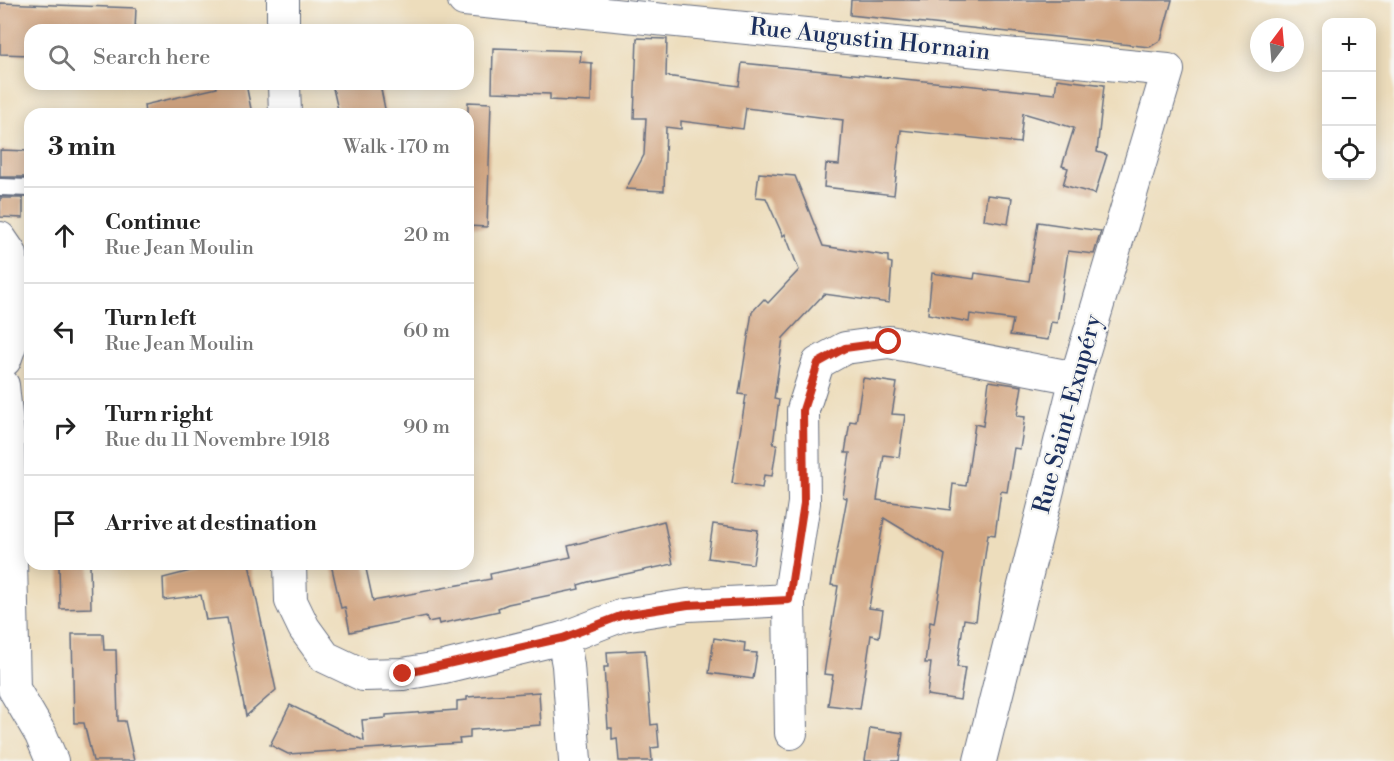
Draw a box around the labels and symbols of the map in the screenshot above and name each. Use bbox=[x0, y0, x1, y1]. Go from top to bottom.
street label: Rue Augustin Hornain bbox=[748, 12, 992, 68]
north arrow bbox=[1250, 18, 1304, 72]
street label: Rue Saint-Exupéry bbox=[1027, 311, 1109, 517]
route start bbox=[875, 328, 901, 354]
route end bbox=[389, 660, 415, 686]

